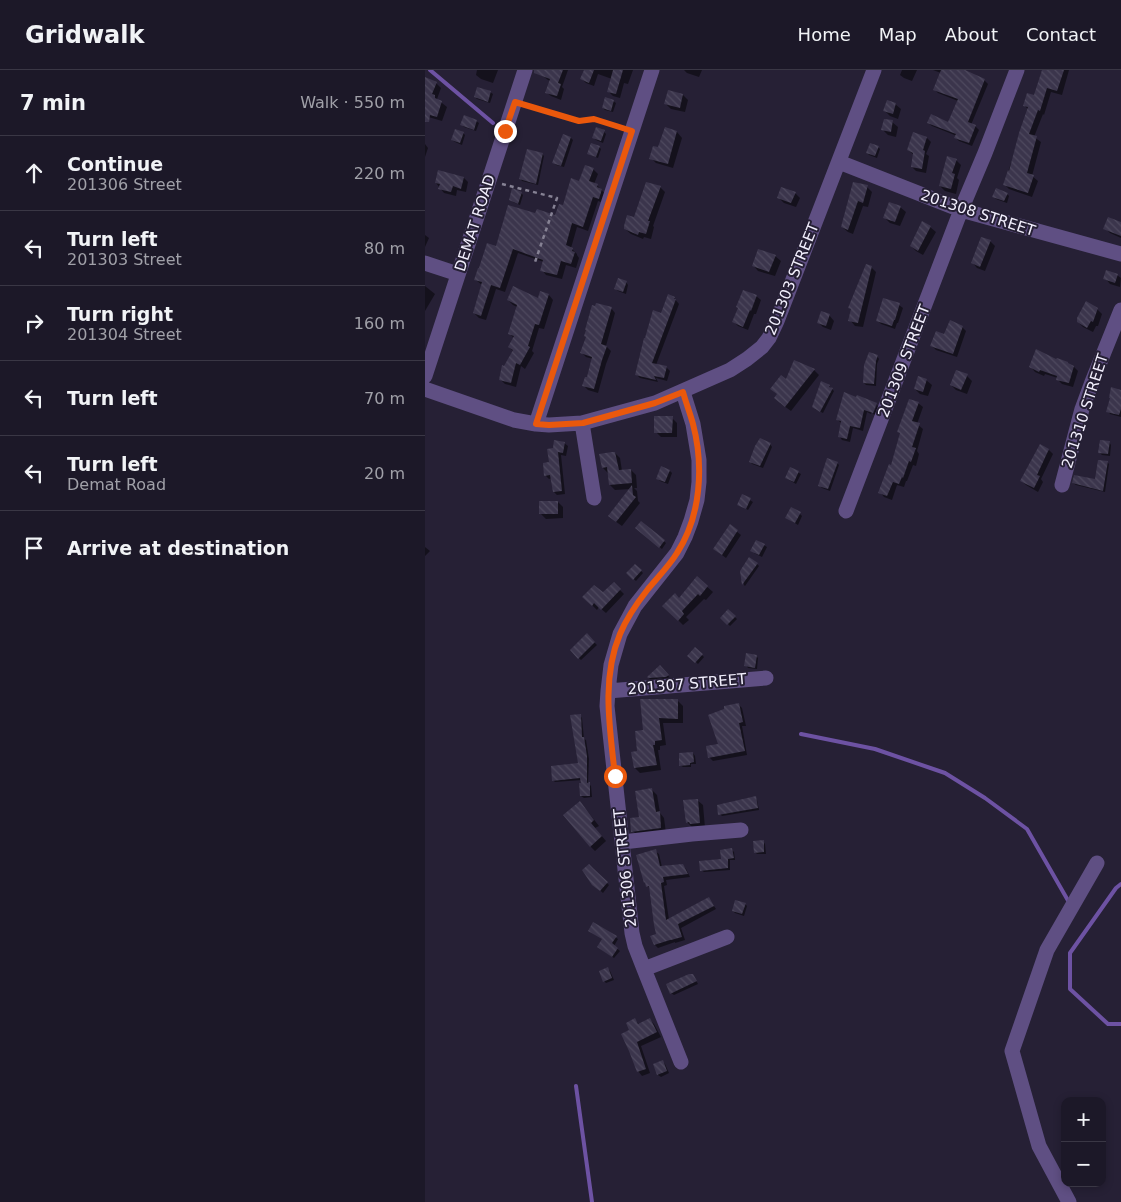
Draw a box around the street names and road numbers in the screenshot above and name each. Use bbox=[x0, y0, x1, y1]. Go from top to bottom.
street label: DEMAT ROAD bbox=[451, 172, 499, 274]
street label: 201308 STREET bbox=[919, 186, 1038, 240]
street label: 201303 STREET bbox=[761, 220, 823, 338]
street label: 201309 STREET bbox=[874, 301, 934, 420]
street label: 201310 STREET bbox=[1058, 351, 1112, 470]
street label: 201307 STREET bbox=[627, 670, 748, 698]
street label: 201306 STREET bbox=[610, 807, 640, 928]

